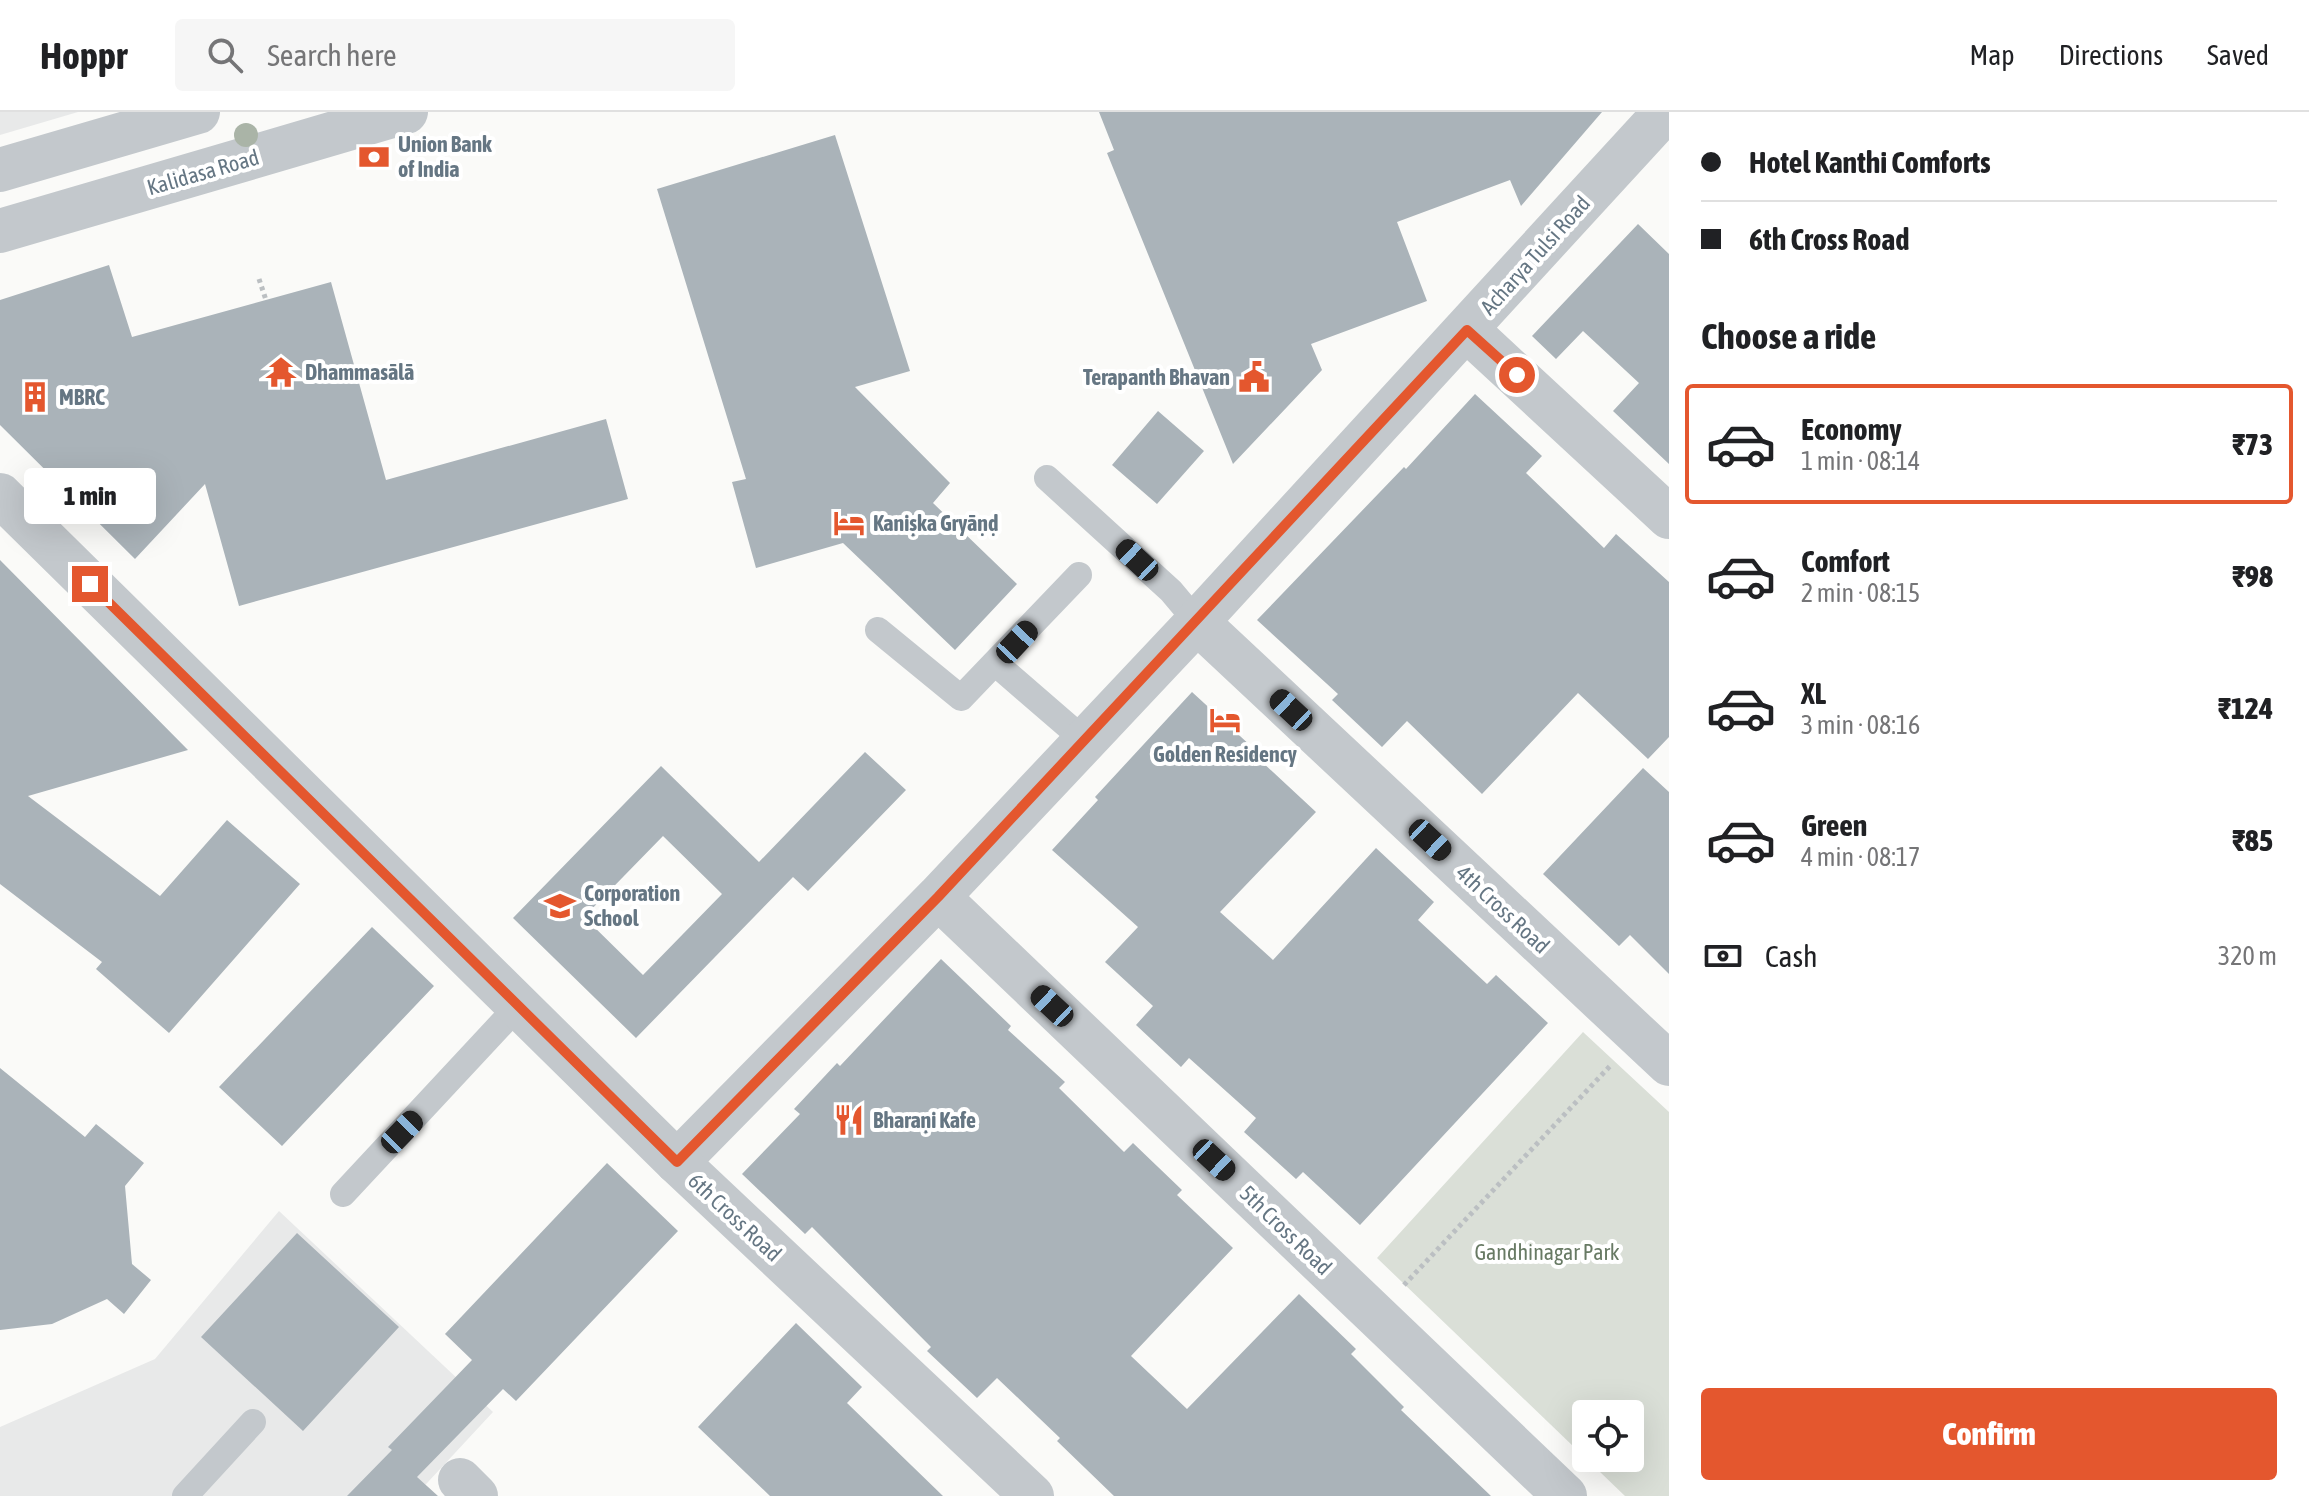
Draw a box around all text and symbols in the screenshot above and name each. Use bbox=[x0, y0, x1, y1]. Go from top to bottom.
search box bbox=[175, 19, 735, 91]
icon: search bbox=[203, 33, 247, 77]
text: Hoppr bbox=[40, 34, 127, 77]
text: Search here bbox=[267, 38, 397, 72]
text: Map bbox=[1970, 39, 2015, 71]
text: Directions bbox=[2059, 39, 2163, 71]
text: Saved bbox=[2207, 39, 2269, 71]
place label: Union Bank of India bbox=[398, 131, 492, 182]
bank icon: Union Bank of India bbox=[357, 140, 391, 174]
street label: Kalidasa Road bbox=[144, 144, 262, 200]
text: Hotel Kanthi Comforts bbox=[1749, 145, 1991, 179]
street label: Acharya Tulsi Road bbox=[1475, 190, 1595, 320]
text: 6th Cross Road bbox=[1749, 222, 1909, 256]
text: Choose a ride bbox=[1701, 315, 1876, 357]
temple icon: Dhammasālā bbox=[264, 355, 298, 389]
route start bbox=[1499, 357, 1535, 393]
place label: Dhammasālā bbox=[305, 359, 414, 385]
public building icon: Terapanth Bhavan bbox=[1237, 360, 1271, 394]
place label: Terapanth Bhavan bbox=[1083, 364, 1230, 390]
building icon: MBRC bbox=[18, 380, 52, 414]
place label: MBRC bbox=[59, 384, 105, 410]
icon: car bbox=[1705, 408, 1777, 480]
text: Economy bbox=[1801, 412, 1902, 446]
text: ₹73 bbox=[2232, 427, 2273, 461]
text: 1 min · 08:14 bbox=[1801, 446, 1920, 476]
callout: 1 min bbox=[24, 468, 156, 524]
text: 1 min bbox=[63, 481, 117, 511]
hotel icon: Kaniṣka Gryāṇḍ bbox=[832, 506, 866, 540]
place label: Kaniṣka Gryāṇḍ bbox=[873, 510, 998, 536]
car bbox=[1111, 535, 1163, 585]
icon: car bbox=[1705, 540, 1777, 612]
text: Comfort bbox=[1801, 544, 1890, 578]
text: ₹98 bbox=[2232, 559, 2273, 593]
route end bbox=[72, 566, 108, 602]
text: 2 min · 08:15 bbox=[1801, 578, 1920, 608]
car bbox=[992, 616, 1042, 668]
icon: car bbox=[1705, 672, 1777, 744]
text: XL bbox=[1801, 676, 1826, 710]
car bbox=[1265, 685, 1317, 735]
text: ₹124 bbox=[2218, 691, 2273, 725]
hotel icon: Golden Residency bbox=[1208, 703, 1242, 737]
text: 3 min · 08:16 bbox=[1801, 710, 1920, 740]
place label: Golden Residency bbox=[1153, 741, 1297, 767]
icon: car bbox=[1705, 804, 1777, 876]
text: Green bbox=[1801, 808, 1867, 842]
car bbox=[1404, 815, 1456, 865]
text: ₹85 bbox=[2232, 823, 2273, 857]
text: 4 min · 08:17 bbox=[1801, 842, 1920, 872]
street label: 4th Cross Road bbox=[1451, 859, 1555, 959]
place label: Corporation School bbox=[584, 880, 680, 931]
school or university icon: Corporation School bbox=[543, 889, 577, 923]
icon: cash bbox=[1701, 934, 1745, 978]
text: Cash bbox=[1765, 939, 1818, 973]
text: 320 m bbox=[2218, 941, 2277, 971]
car bbox=[1026, 981, 1078, 1031]
restaurant icon: Bharaṇi Kafe bbox=[832, 1103, 866, 1137]
car bbox=[377, 1106, 427, 1158]
place label: Bharaṇi Kafe bbox=[873, 1107, 976, 1133]
car bbox=[1188, 1135, 1240, 1185]
street label: 6th Cross Road bbox=[683, 1167, 787, 1267]
street label: 5th Cross Road bbox=[1235, 1180, 1337, 1280]
park label: Gandhinagar Park bbox=[1474, 1239, 1620, 1265]
button: Confirm bbox=[1701, 1388, 2277, 1480]
map controls bbox=[1572, 1400, 1644, 1472]
button: locate bbox=[1572, 1400, 1644, 1472]

